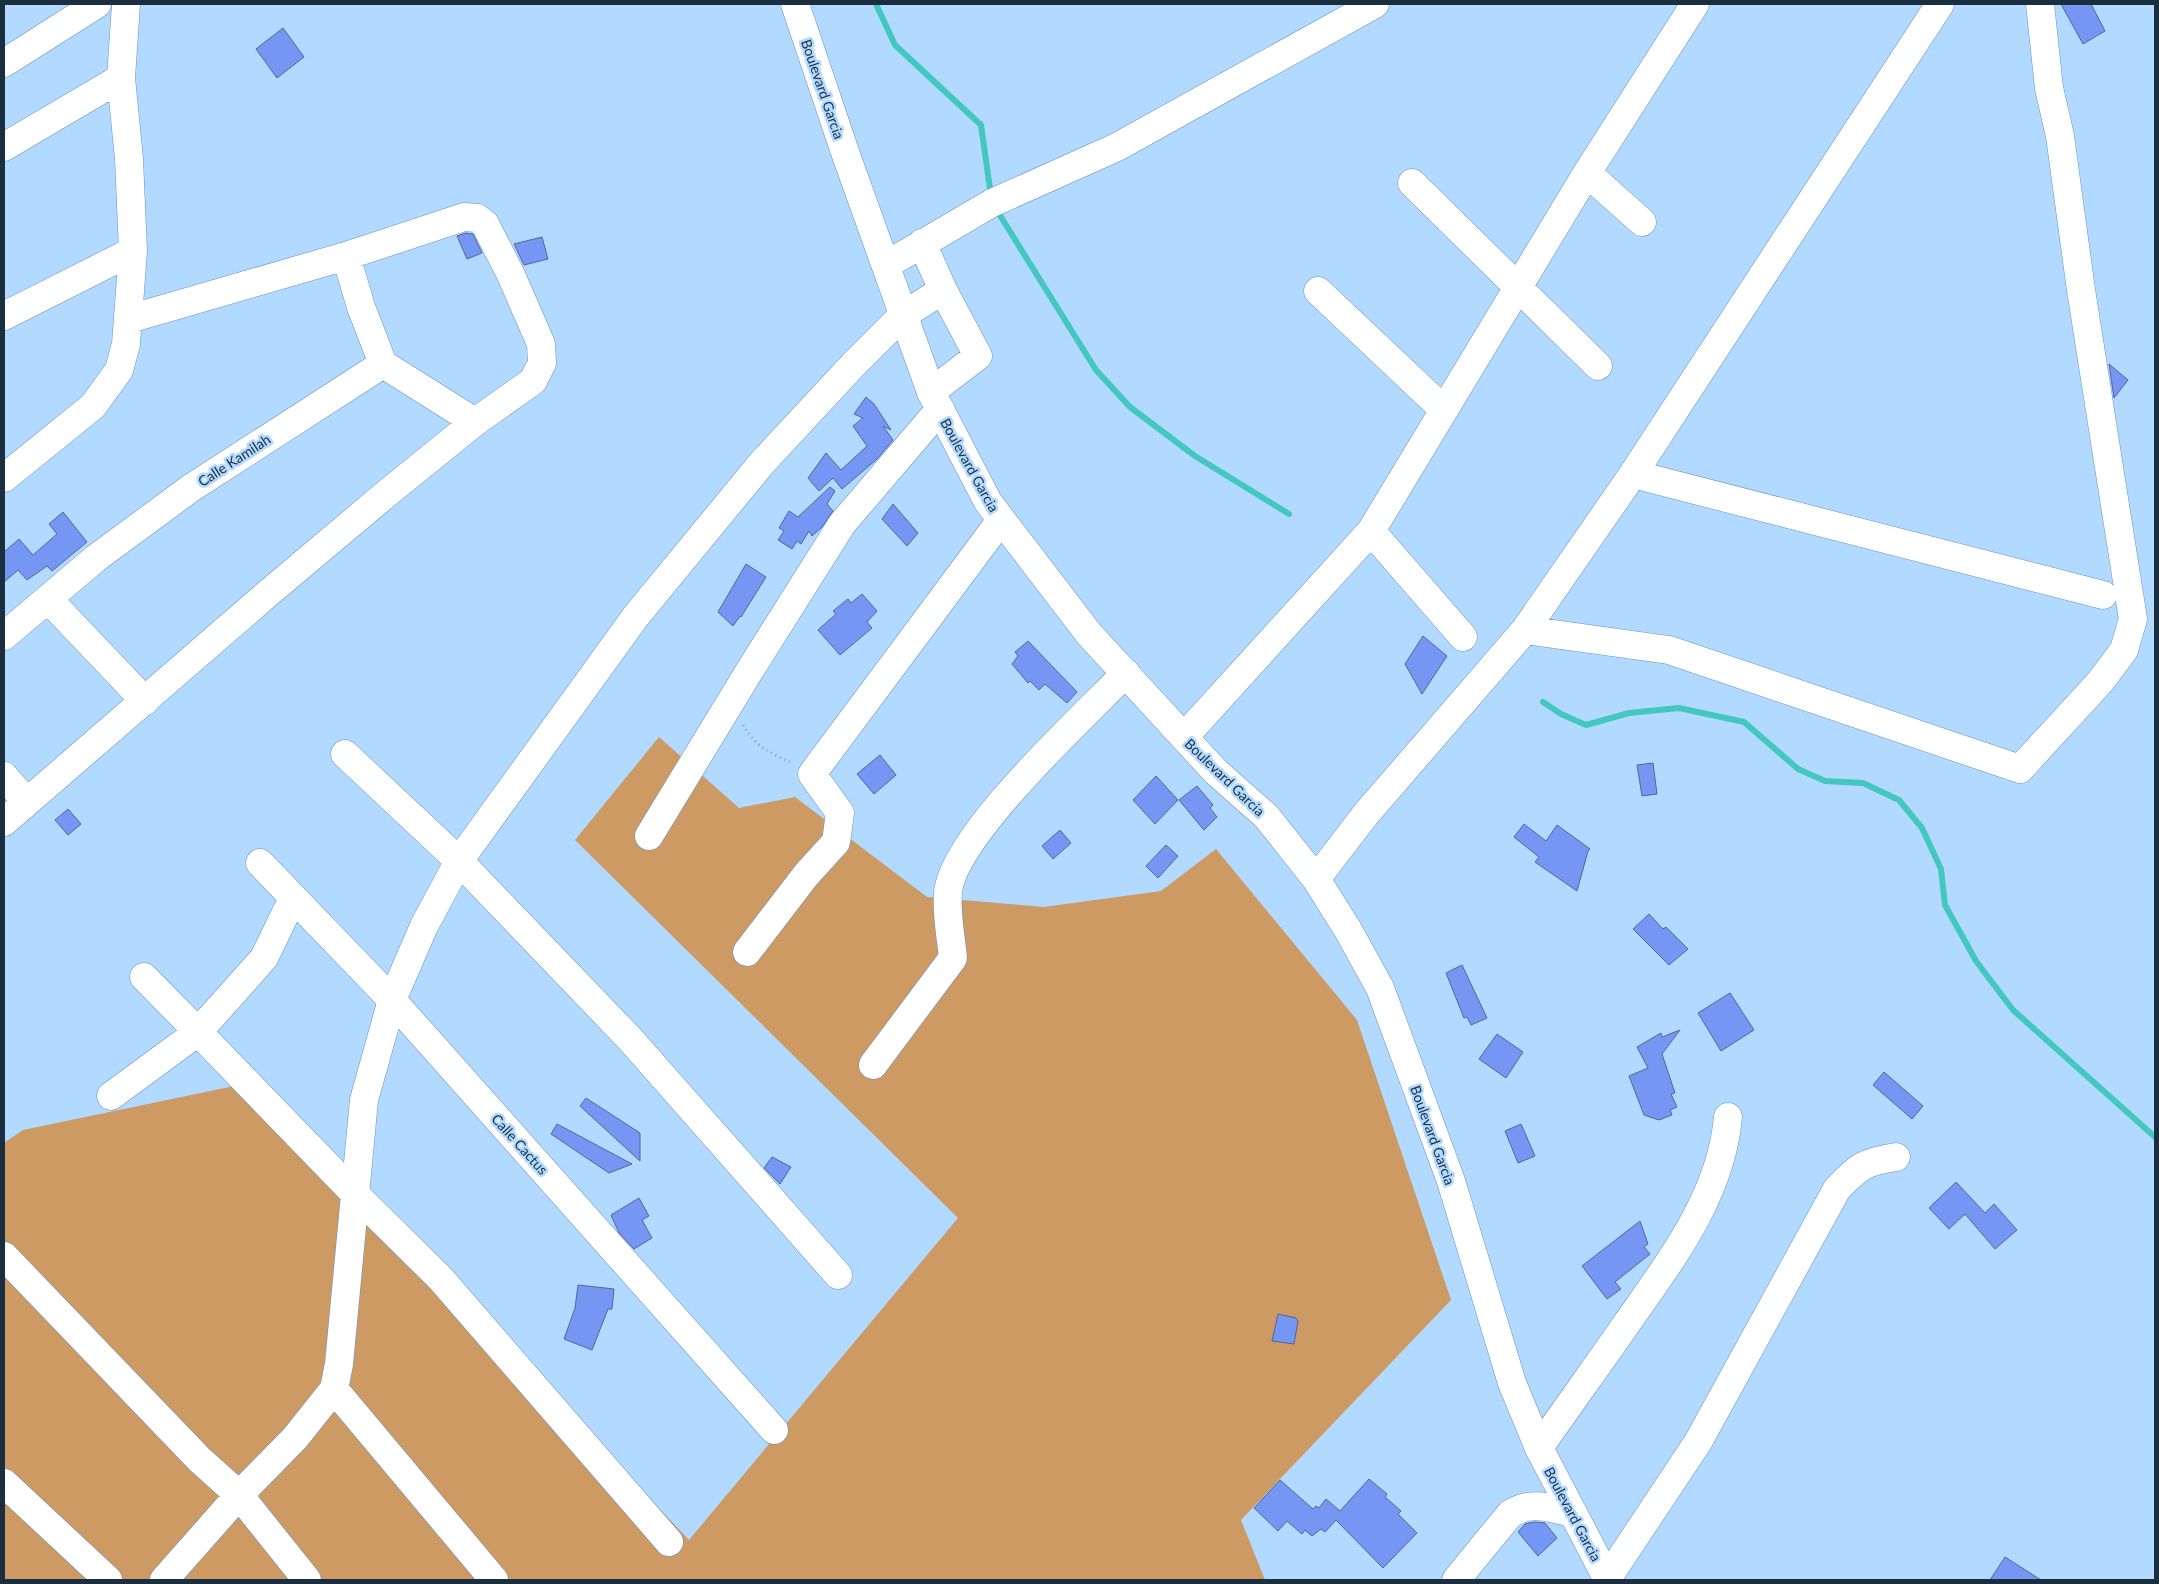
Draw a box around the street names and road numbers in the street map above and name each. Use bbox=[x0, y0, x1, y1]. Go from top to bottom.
street label: Boulevard Garcia bbox=[798, 37, 848, 141]
street label: Boulevard Garcia bbox=[937, 415, 1003, 515]
street label: Calle Kamilah bbox=[195, 430, 273, 490]
street label: Boulevard Garcia bbox=[1182, 735, 1269, 819]
street label: Boulevard Garcia bbox=[1407, 1083, 1459, 1187]
street label: Calle Cactus bbox=[488, 1110, 552, 1178]
street label: Boulevard Garcia bbox=[1541, 1464, 1605, 1564]

